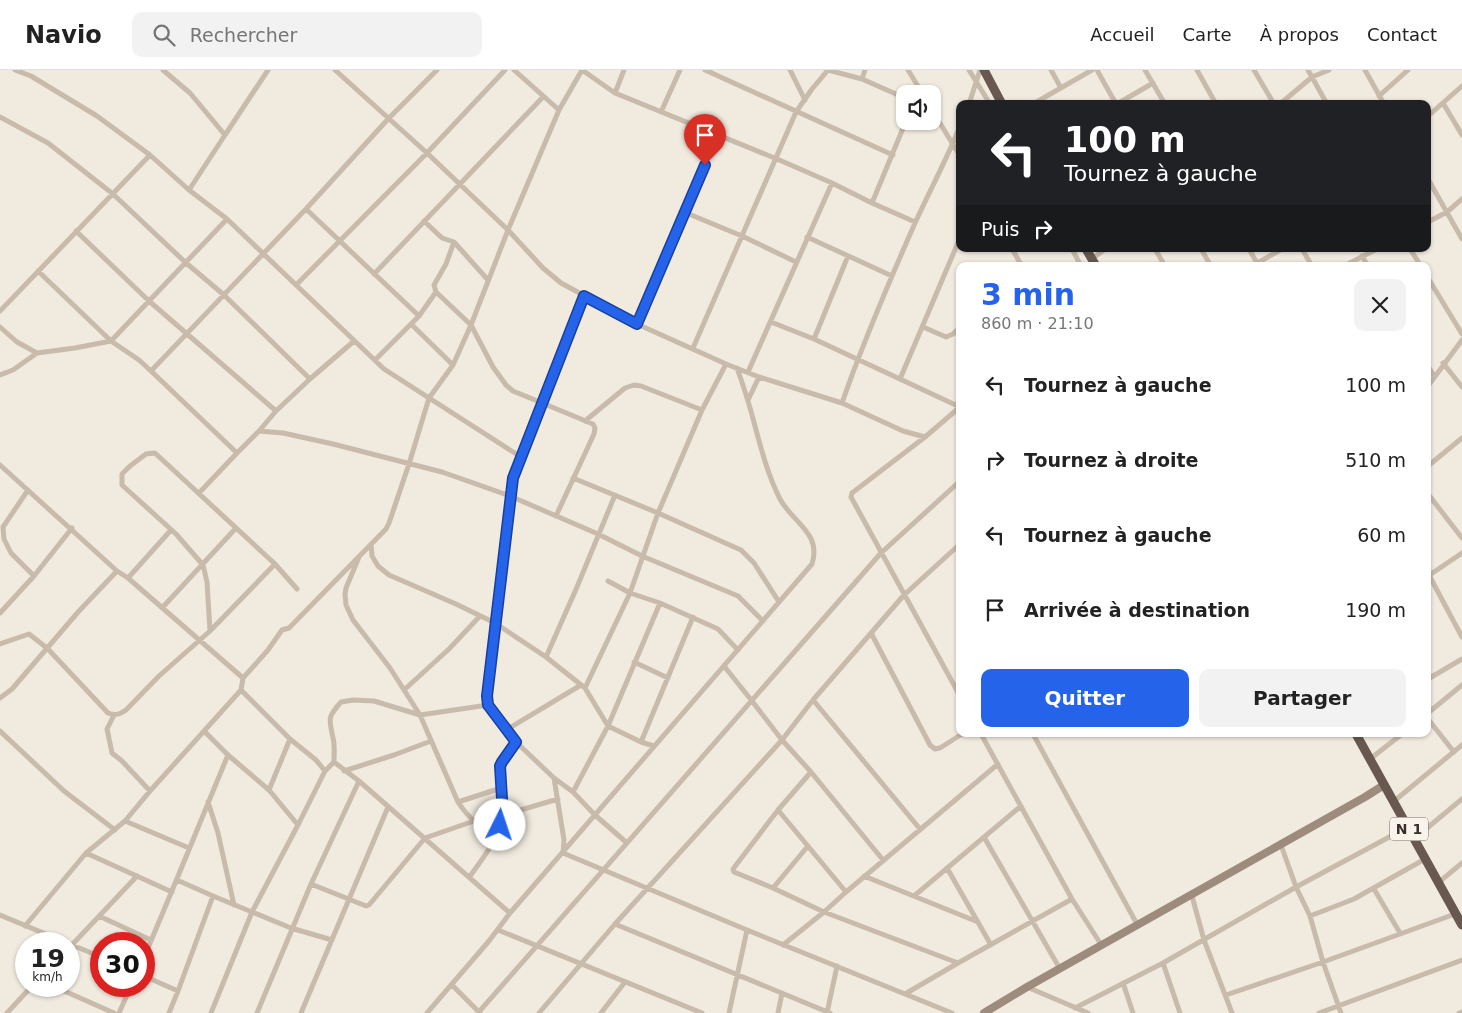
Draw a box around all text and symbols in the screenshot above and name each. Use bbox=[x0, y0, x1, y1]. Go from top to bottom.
search box bbox=[132, 12, 482, 57]
text: Navio bbox=[25, 21, 102, 49]
icon: search bbox=[150, 21, 178, 49]
text: Rechercher bbox=[190, 24, 297, 46]
text: Accueil bbox=[1090, 24, 1155, 45]
text: Carte bbox=[1183, 24, 1232, 45]
text: À propos bbox=[1260, 24, 1339, 45]
text: Contact bbox=[1367, 24, 1437, 45]
map controls bbox=[896, 85, 941, 130]
button: sound bbox=[896, 85, 941, 130]
pin bbox=[684, 114, 726, 165]
icon: left bbox=[981, 120, 1046, 185]
text: 100 m bbox=[1064, 120, 1186, 160]
icon: arrive bbox=[691, 121, 719, 149]
text: Tournez à gauche bbox=[1064, 161, 1257, 186]
icon: right bbox=[1029, 215, 1057, 243]
text: Puis bbox=[981, 218, 1019, 240]
text: 3 min bbox=[981, 277, 1075, 312]
button: close bbox=[1354, 279, 1406, 331]
text: 860 m · 21:10 bbox=[981, 314, 1094, 333]
icon: left bbox=[981, 371, 1009, 399]
text: Tournez à gauche bbox=[1024, 374, 1212, 396]
text: 100 m bbox=[1345, 374, 1406, 396]
icon: right bbox=[981, 446, 1009, 474]
text: Tournez à droite bbox=[1024, 449, 1198, 471]
text: 510 m bbox=[1345, 449, 1406, 471]
icon: left bbox=[981, 521, 1009, 549]
text: Tournez à gauche bbox=[1024, 524, 1212, 546]
text: 60 m bbox=[1357, 524, 1406, 546]
icon: arrive bbox=[981, 596, 1009, 624]
text: Arrivée à destination bbox=[1024, 599, 1250, 621]
text: 190 m bbox=[1345, 599, 1406, 621]
button: Quitter bbox=[981, 669, 1189, 727]
button: Partager bbox=[1199, 669, 1406, 727]
position arrow bbox=[473, 798, 525, 850]
road number: N 1 bbox=[1390, 818, 1428, 841]
speed limit sign: 30 bbox=[90, 932, 155, 997]
text: 19 bbox=[30, 944, 65, 973]
text: km/h bbox=[32, 970, 63, 984]

